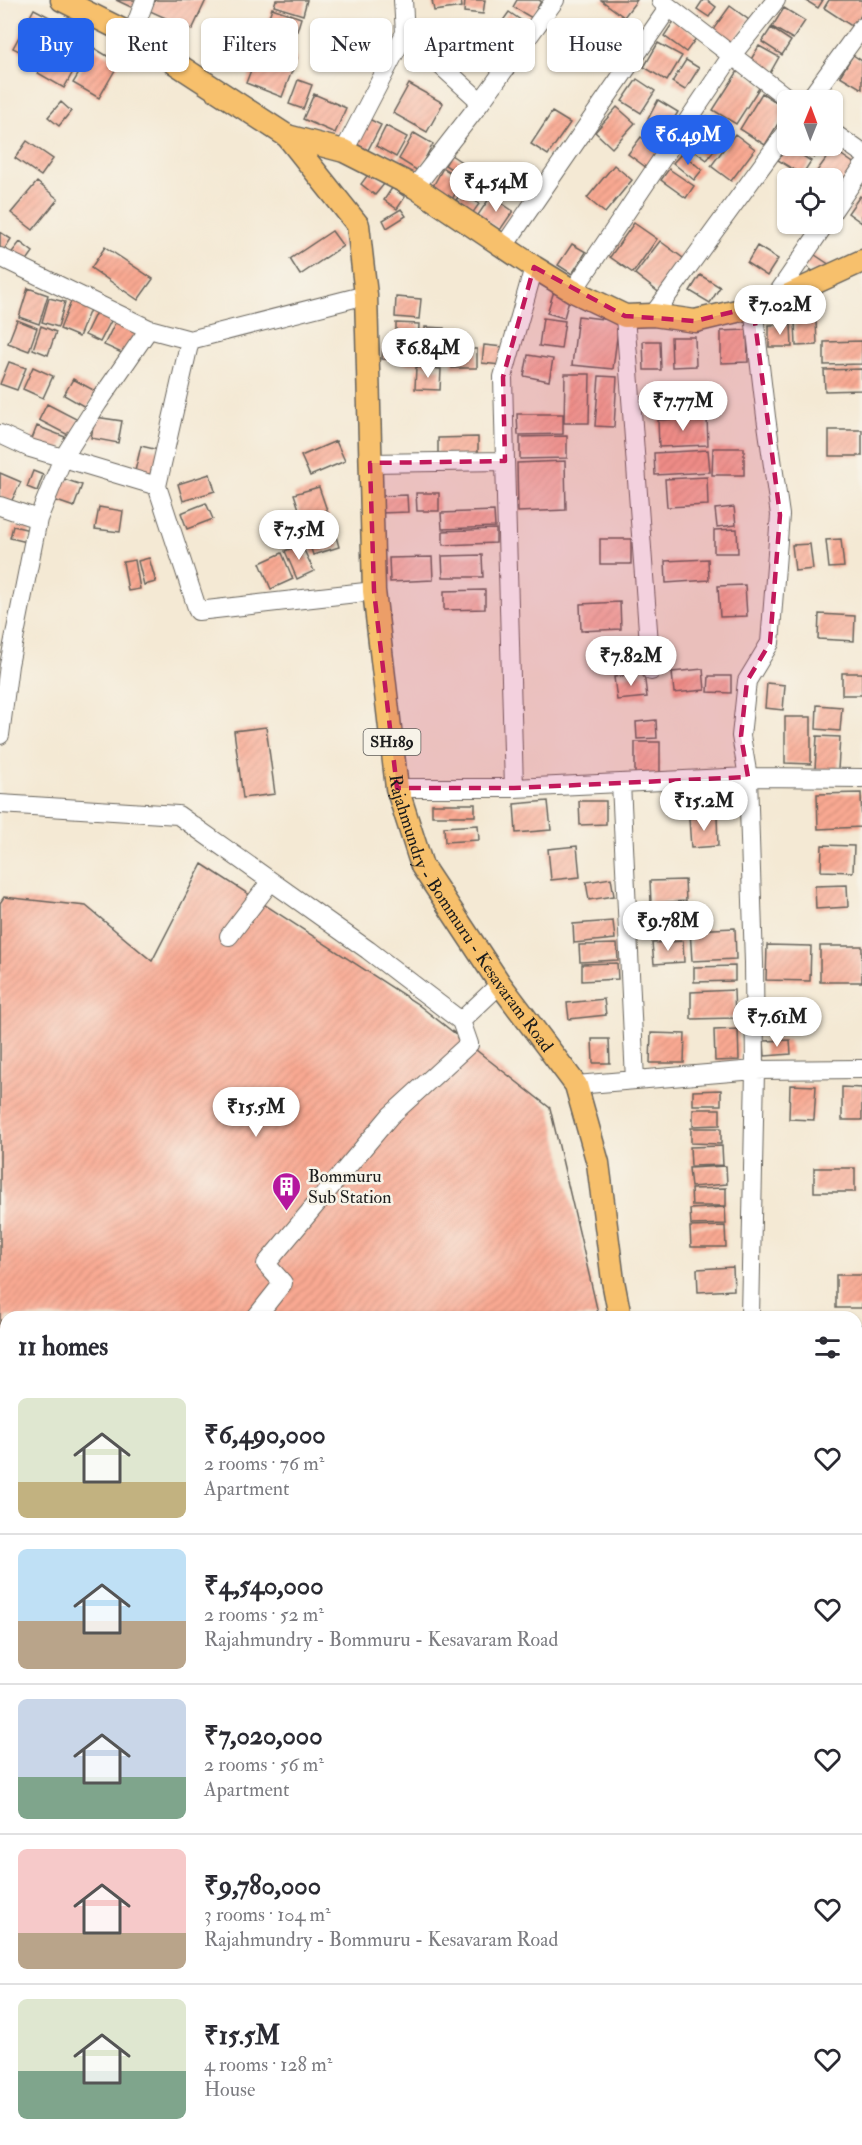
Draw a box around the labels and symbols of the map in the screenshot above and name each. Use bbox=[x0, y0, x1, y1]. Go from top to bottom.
north arrow bbox=[777, 90, 843, 156]
pin: ₹6.49M bbox=[639, 115, 737, 166]
pin: ₹4.54M bbox=[447, 162, 545, 213]
pin: ₹7.02M bbox=[731, 285, 829, 336]
pin: ₹6.84M bbox=[379, 328, 477, 379]
pin: ₹7.77M bbox=[634, 381, 732, 432]
pin: ₹7.5M bbox=[257, 510, 341, 561]
pin: ₹7.82M bbox=[582, 636, 680, 687]
road number: SH189 bbox=[364, 729, 420, 755]
street label: Rajahmundry - Bommuru - Kesavaram Road bbox=[384, 773, 559, 1057]
pin: ₹15.2M bbox=[655, 781, 753, 832]
pin: ₹9.78M bbox=[619, 901, 717, 952]
pin: ₹7.61M bbox=[728, 997, 826, 1048]
pin: ₹15.5M bbox=[207, 1087, 305, 1138]
place label: Bommuru Sub Station bbox=[308, 1165, 392, 1209]
building icon: Bommuru Sub Station bbox=[271, 1170, 303, 1212]

